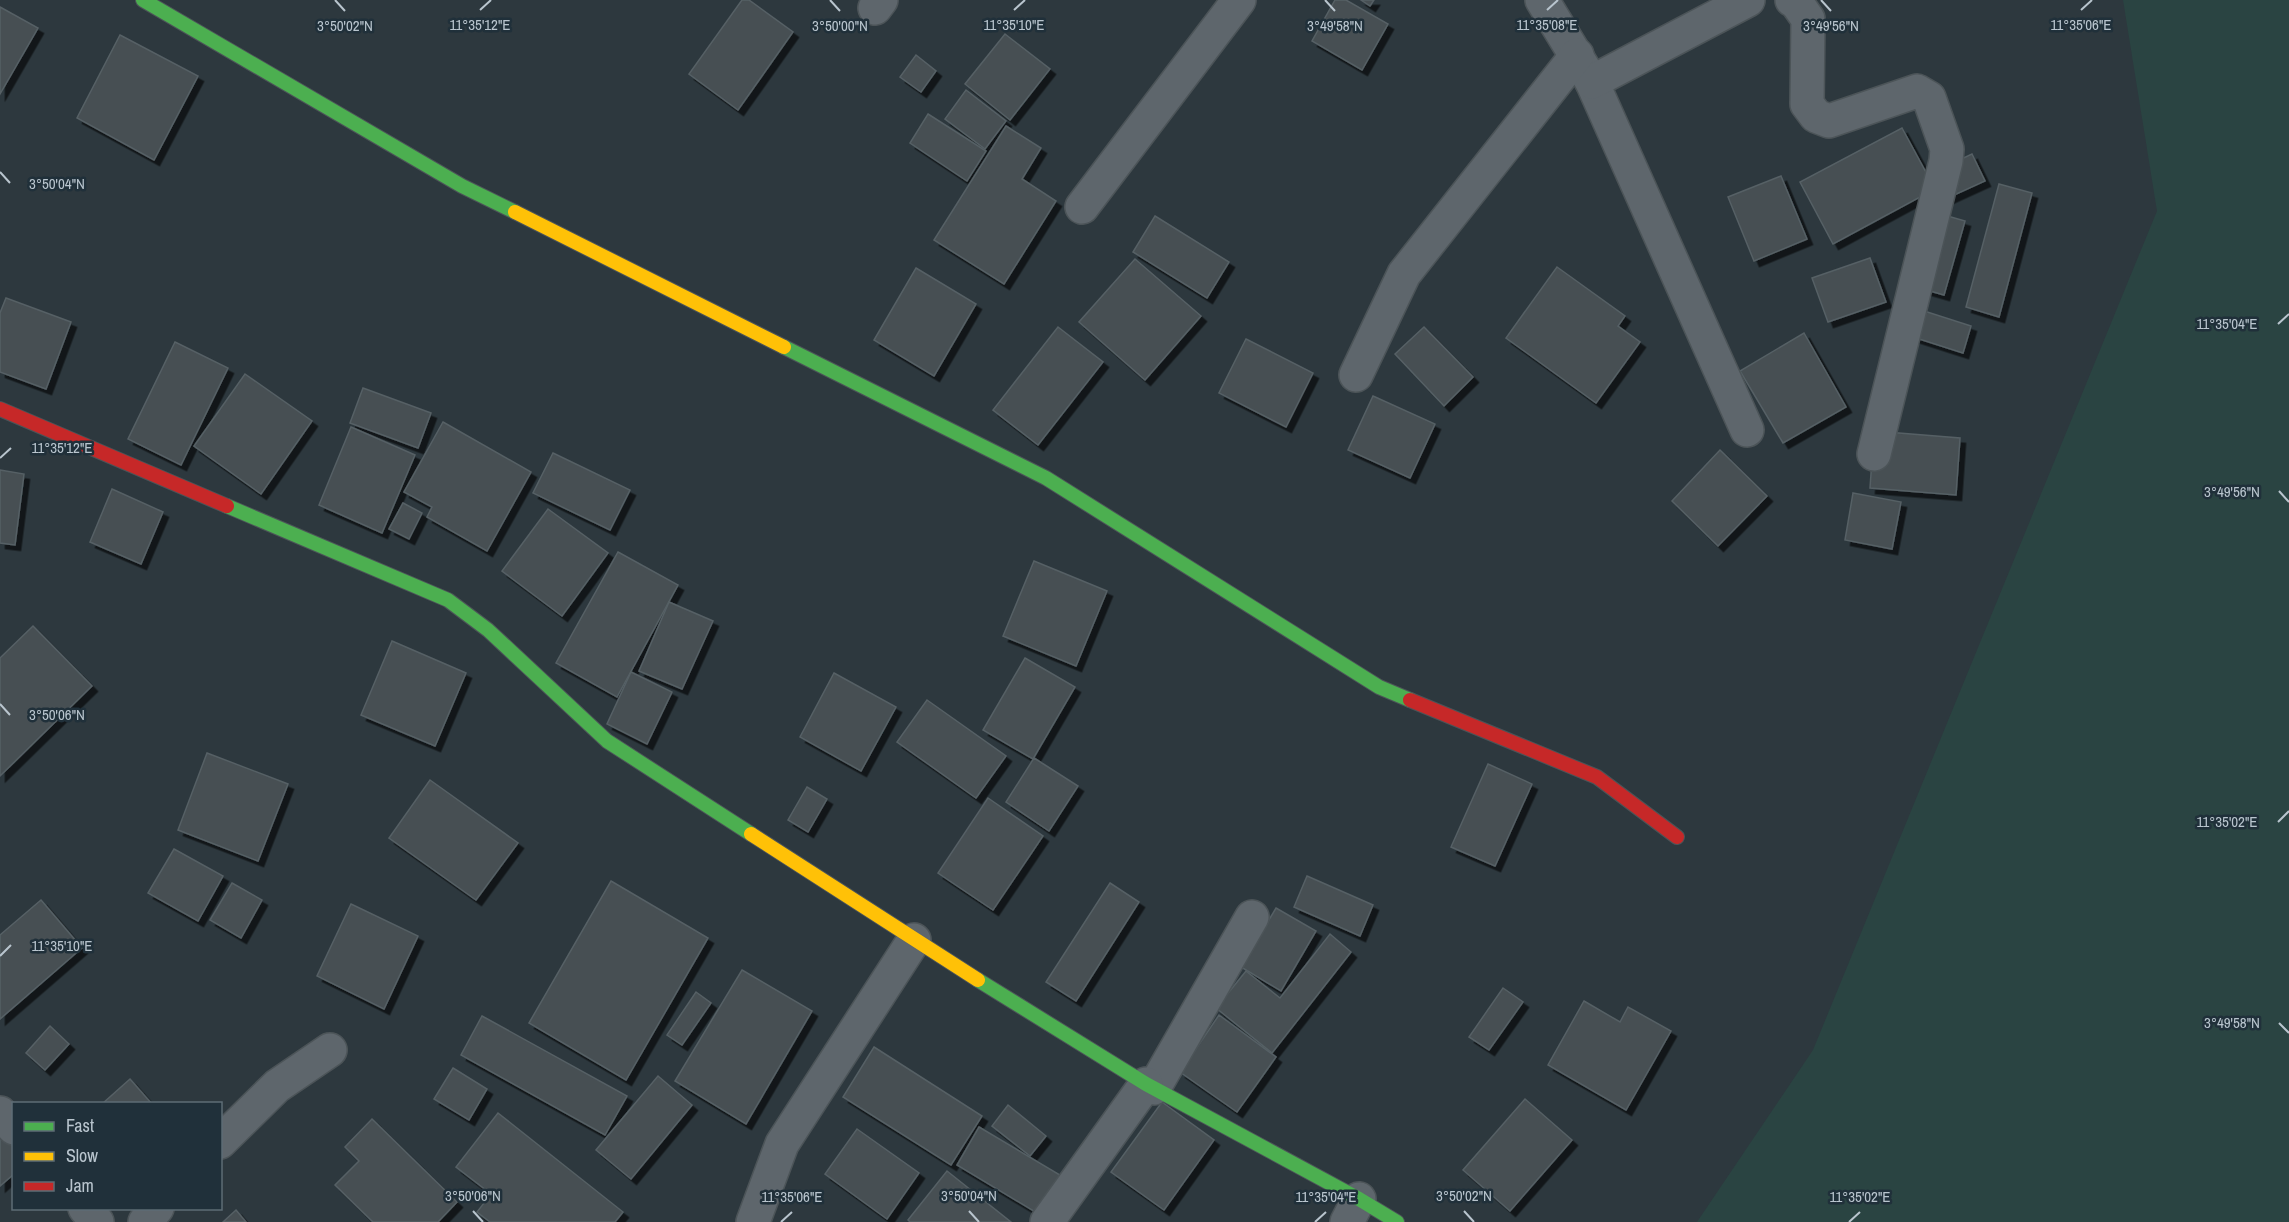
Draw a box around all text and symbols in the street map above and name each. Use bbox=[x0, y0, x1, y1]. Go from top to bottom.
text: 11°35'12"E bbox=[449, 14, 511, 35]
text: 11°35'10"E bbox=[983, 14, 1045, 35]
text: 11°35'08"E bbox=[1516, 14, 1578, 35]
text: 11°35'06"E bbox=[2050, 14, 2112, 35]
text: 3°50'02"N bbox=[317, 15, 373, 36]
text: 3°50'00"N bbox=[812, 15, 868, 36]
text: 3°49'58"N bbox=[1307, 15, 1363, 36]
text: 3°49'56"N bbox=[1803, 15, 1859, 36]
text: 3°50'04"N bbox=[29, 173, 85, 194]
text: 11°35'04"E bbox=[2196, 313, 2258, 334]
text: 11°35'12"E bbox=[31, 437, 93, 458]
text: 3°49'56"N bbox=[2204, 481, 2260, 502]
text: 3°50'06"N bbox=[29, 704, 85, 725]
text: 11°35'02"E bbox=[2196, 811, 2258, 832]
text: 11°35'10"E bbox=[31, 935, 93, 956]
text: 3°49'58"N bbox=[2204, 1012, 2260, 1033]
legend bbox=[12, 1102, 222, 1210]
text: Fast bbox=[66, 1113, 94, 1138]
text: Slow bbox=[66, 1143, 98, 1168]
text: Jam bbox=[66, 1173, 94, 1198]
text: 3°50'06"N bbox=[445, 1185, 501, 1206]
text: 3°50'04"N bbox=[941, 1185, 997, 1206]
text: 3°50'02"N bbox=[1436, 1185, 1492, 1206]
text: 11°35'06"E bbox=[761, 1186, 823, 1207]
text: 11°35'04"E bbox=[1295, 1186, 1357, 1207]
text: 11°35'02"E bbox=[1829, 1186, 1891, 1207]

